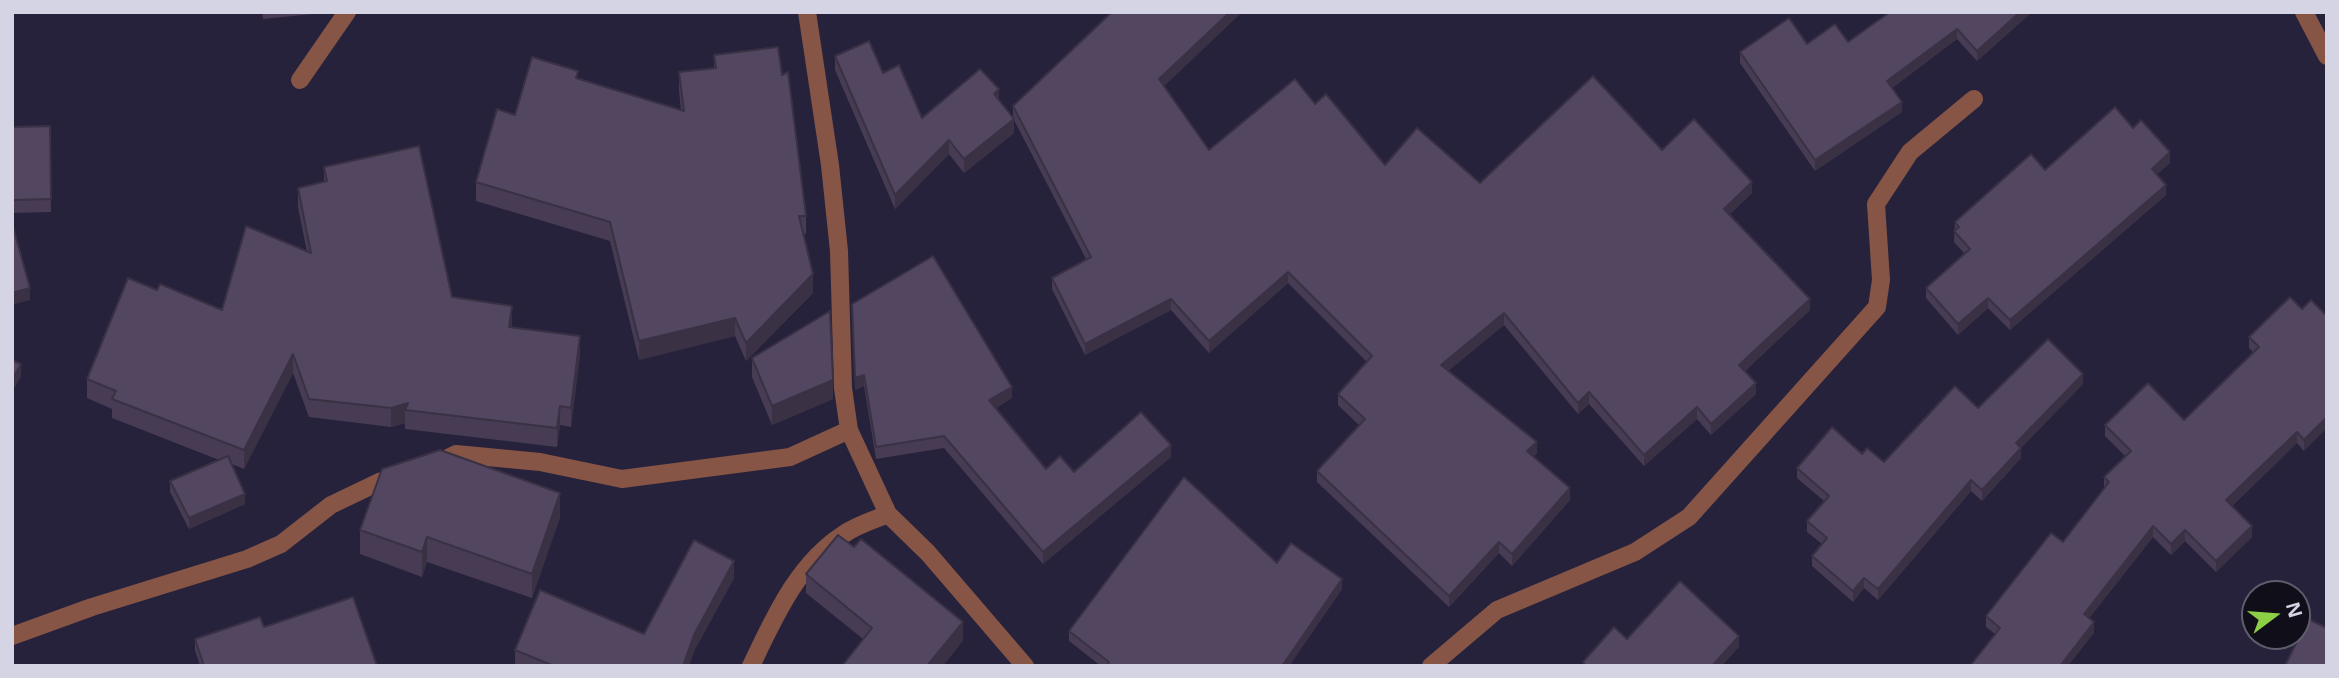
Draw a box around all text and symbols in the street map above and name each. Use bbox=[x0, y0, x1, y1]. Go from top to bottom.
north arrow bbox=[2241, 580, 2311, 650]
text: N bbox=[2280, 599, 2309, 621]

